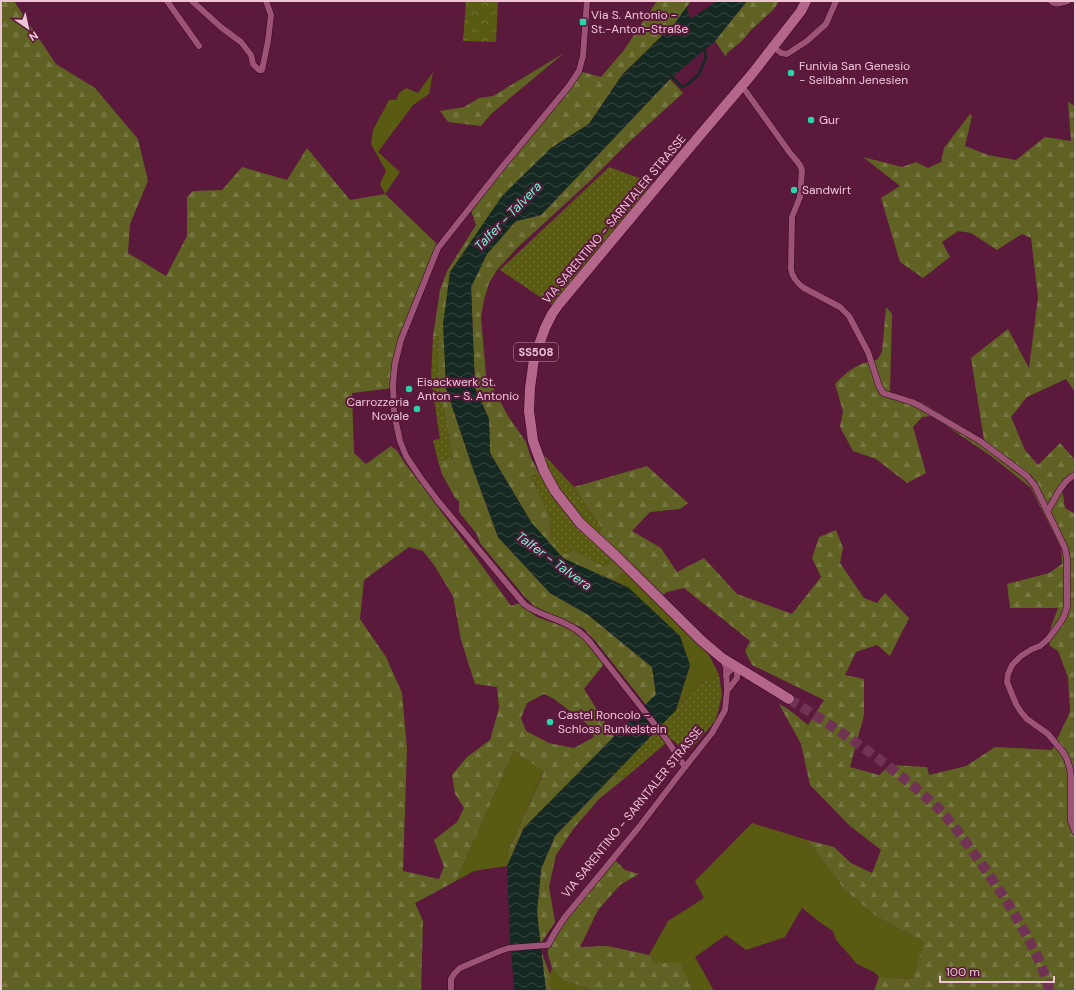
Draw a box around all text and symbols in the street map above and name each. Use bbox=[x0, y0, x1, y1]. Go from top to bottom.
place label: Via S. Antonio - St.-Anton-Straße bbox=[591, 7, 688, 37]
north arrow bbox=[8, 8, 48, 48]
marker: Via S. Antonio - St.-Anton-Straße bbox=[578, 17, 588, 27]
text: N bbox=[26, 28, 41, 44]
place label: Funivia San Genesio - Seilbahn Jenesien bbox=[799, 58, 910, 88]
marker: Funivia San Genesio - Seilbahn Jenesien bbox=[786, 68, 796, 78]
place label: Gur bbox=[819, 112, 840, 128]
marker: Gur bbox=[806, 115, 816, 125]
street label: VIA SARENTINO - SARNTALER STRASSE bbox=[538, 131, 690, 307]
water label: Talfer - Talvera bbox=[471, 178, 545, 254]
place label: Sandwirt bbox=[802, 182, 851, 198]
marker: Sandwirt bbox=[789, 185, 799, 195]
road number: SS508 bbox=[514, 343, 558, 361]
place label: Eisackwerk St. Anton - S. Antonio bbox=[417, 374, 519, 404]
marker: Eisackwerk St. Anton - S. Antonio bbox=[404, 384, 414, 394]
place label: Carrozzeria Novale bbox=[346, 394, 409, 424]
marker: Carrozzeria Novale bbox=[412, 404, 422, 414]
water label: Talfer - Talvera bbox=[513, 528, 595, 594]
place label: Castel Roncolo - Schloss Runkelstein bbox=[558, 707, 667, 737]
marker: Castel Roncolo - Schloss Runkelstein bbox=[545, 717, 555, 727]
street label: VIA SARENTINO - SARNTALER STRASSE bbox=[558, 723, 706, 901]
scale bar bbox=[940, 958, 1054, 984]
text: 100 m bbox=[946, 964, 980, 980]

